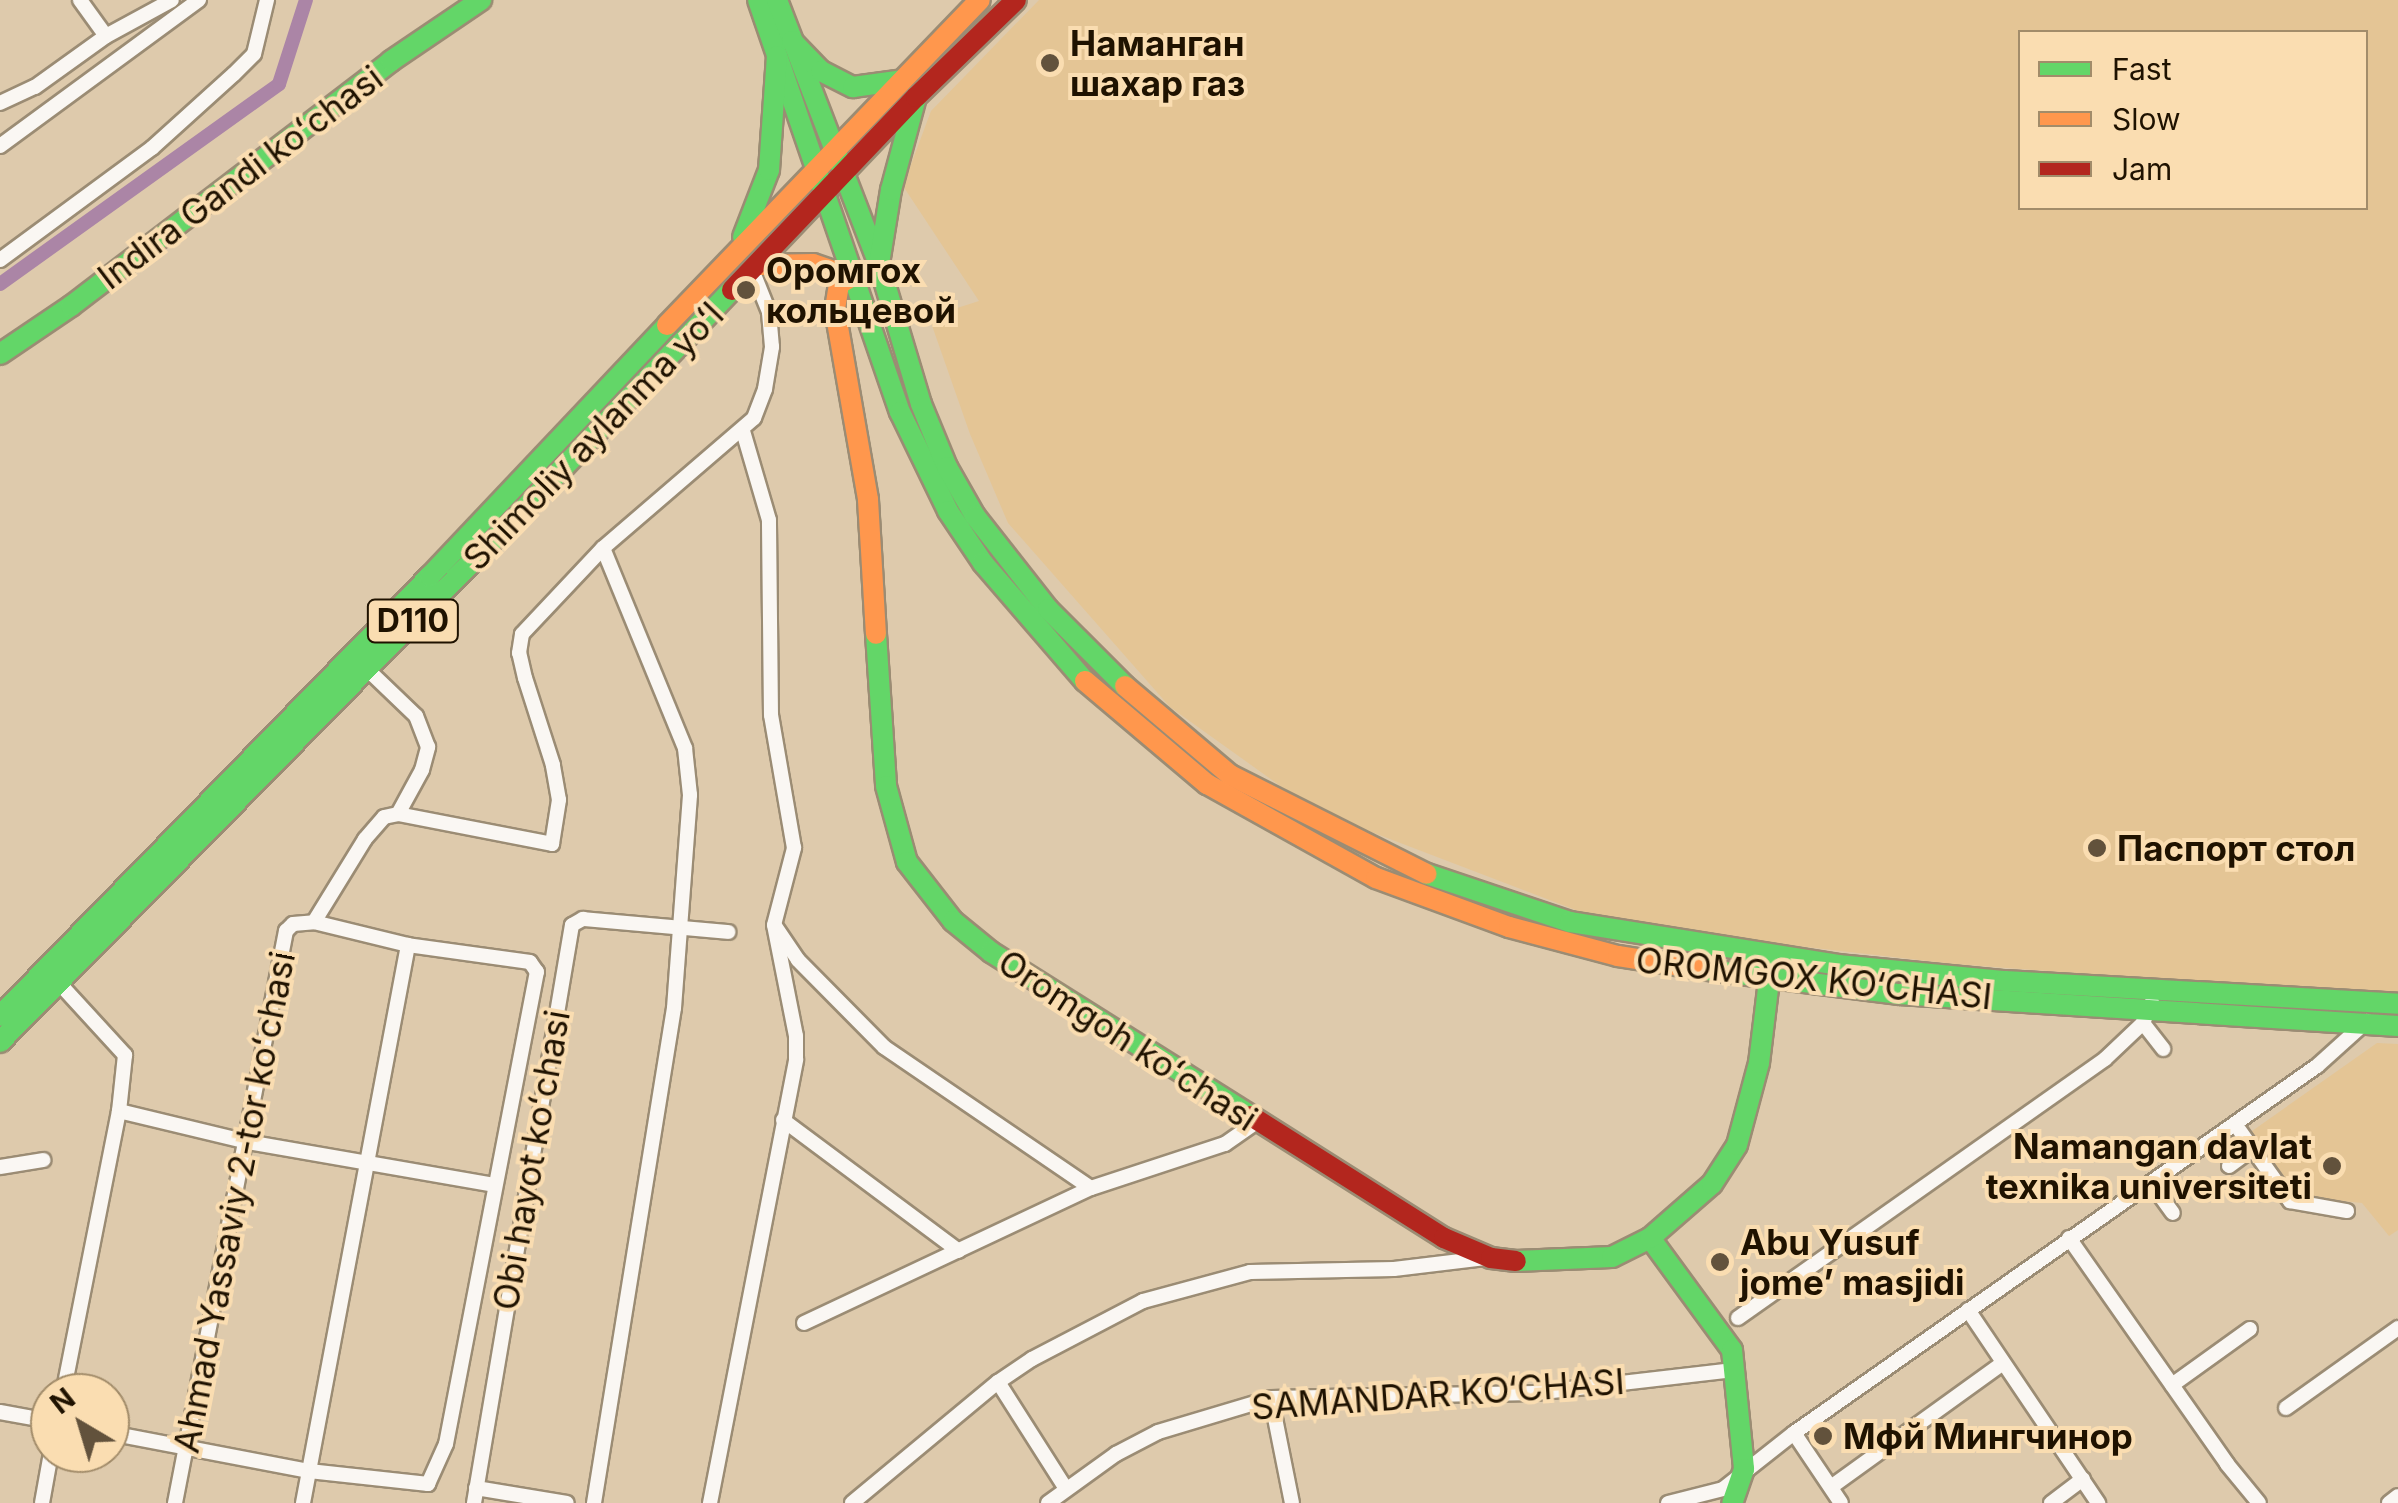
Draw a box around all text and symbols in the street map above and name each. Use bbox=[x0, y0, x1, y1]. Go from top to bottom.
place label: Наманган шахар газ bbox=[1070, 22, 1245, 104]
legend bbox=[2018, 30, 2368, 210]
text: Fast bbox=[2112, 51, 2171, 87]
marker: Наманган шахар газ bbox=[1039, 52, 1061, 74]
street label: Indira Gandi koʻchasi bbox=[90, 56, 390, 298]
text: Slow bbox=[2112, 101, 2181, 137]
text: Jam bbox=[2112, 151, 2172, 187]
place label: Оромгох кольцевой bbox=[766, 249, 956, 331]
marker: Оромгох кольцевой bbox=[735, 279, 757, 301]
street label: Shimoliy aylanma yoʻl bbox=[454, 294, 732, 578]
road number: D110 bbox=[366, 594, 460, 648]
place label: Паспорт стол bbox=[2117, 827, 2355, 869]
marker: Паспорт стол bbox=[2086, 837, 2108, 859]
street label: OROMGOX KO‘CHASI bbox=[1634, 938, 1994, 1018]
street label: Oromgoh koʻchasi bbox=[991, 941, 1265, 1139]
street label: Ahmad Yassaviy 2-tor koʻchasi bbox=[165, 948, 303, 1456]
street label: Obi hayot koʻchasi bbox=[484, 1007, 578, 1313]
place label: Namangan davlat texnika universiteti bbox=[1986, 1125, 2312, 1207]
marker: Namangan davlat texnika universiteti bbox=[2321, 1155, 2343, 1177]
place label: Abu Yusuf jome’ masjidi bbox=[1740, 1221, 1965, 1303]
marker: Abu Yusuf jome’ masjidi bbox=[1709, 1251, 1731, 1273]
street label: SAMANDAR KO‘CHASI bbox=[1250, 1360, 1626, 1428]
north arrow bbox=[30, 1373, 130, 1473]
text: N bbox=[44, 1381, 82, 1421]
place label: Мфй Мингчинор bbox=[1843, 1415, 2133, 1457]
marker: Мфй Мингчинор bbox=[1812, 1425, 1834, 1447]

